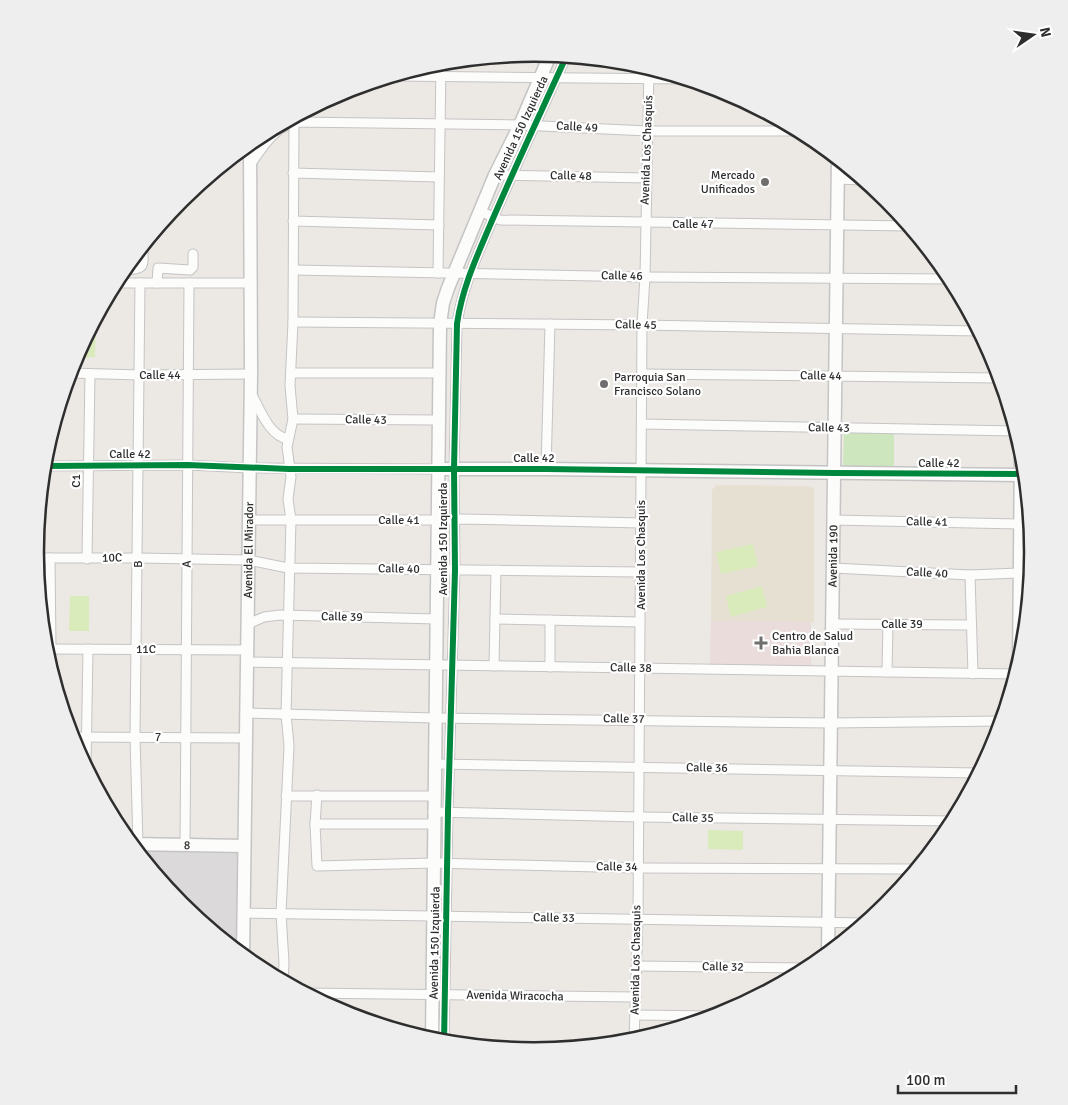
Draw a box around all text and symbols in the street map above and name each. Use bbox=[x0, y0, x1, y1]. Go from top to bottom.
north arrow bbox=[1008, 10, 1058, 60]
text: N bbox=[1036, 26, 1055, 39]
street label: Avenida 150 Izquierda bbox=[490, 74, 552, 182]
street label: Avenida Los Chasquis bbox=[638, 95, 656, 205]
street label: Calle 49 bbox=[556, 118, 598, 136]
street label: Calle 48 bbox=[550, 168, 592, 184]
place label: Mercado Unificados bbox=[701, 168, 755, 197]
marker: Mercado Unificados bbox=[759, 176, 771, 188]
street label: Calle 47 bbox=[672, 217, 714, 232]
street label: Calle 46 bbox=[601, 268, 643, 284]
street label: Calle 45 bbox=[615, 317, 657, 333]
street label: Calle 44 bbox=[139, 368, 181, 383]
street label: Calle 44 bbox=[800, 368, 842, 384]
place label: Parroquia San Francisco Solano bbox=[614, 370, 701, 399]
marker: Parroquia San Francisco Solano bbox=[598, 378, 610, 390]
street label: Calle 43 bbox=[345, 412, 387, 428]
street label: Calle 43 bbox=[808, 420, 850, 436]
street label: Calle 42 bbox=[109, 447, 151, 462]
street label: Calle 42 bbox=[513, 451, 555, 466]
street label: Calle 42 bbox=[918, 456, 960, 471]
street label: C1 bbox=[69, 474, 84, 488]
street label: Avenida 150 Izquierda bbox=[436, 482, 451, 596]
street label: Avenida Los Chasquis bbox=[634, 500, 649, 610]
street label: Avenida El Mirador bbox=[240, 501, 257, 599]
street label: Calle 41 bbox=[378, 513, 420, 528]
street label: Calle 41 bbox=[906, 514, 948, 530]
street label: Avenida 190 bbox=[825, 525, 841, 588]
street label: 10C bbox=[102, 550, 122, 566]
street label: B bbox=[131, 560, 146, 568]
street label: A bbox=[179, 560, 195, 568]
street label: Calle 40 bbox=[378, 561, 420, 577]
street label: Calle 40 bbox=[906, 564, 948, 582]
street label: Calle 39 bbox=[321, 609, 363, 625]
street label: Calle 39 bbox=[881, 617, 923, 632]
place label: Centro de Salud Bahia Blanca bbox=[772, 629, 853, 658]
marker: Centro de Salud Bahia Blanca bbox=[754, 636, 768, 650]
street label: 11C bbox=[136, 642, 156, 657]
street label: Calle 38 bbox=[610, 660, 652, 676]
street label: Calle 37 bbox=[603, 711, 645, 727]
street label: 7 bbox=[155, 730, 161, 745]
street label: Calle 36 bbox=[686, 760, 728, 776]
street label: Calle 35 bbox=[672, 810, 714, 826]
street label: 8 bbox=[184, 837, 190, 853]
street label: Calle 34 bbox=[596, 859, 638, 875]
street label: Avenida 150 Izquierda bbox=[427, 886, 443, 1000]
street label: Avenida Los Chasquis bbox=[628, 905, 644, 1015]
street label: Calle 33 bbox=[533, 910, 575, 926]
street label: Calle 32 bbox=[702, 959, 744, 975]
street label: Avenida Wiracocha bbox=[466, 988, 564, 1004]
scale bar bbox=[898, 1062, 1016, 1094]
text: 100 m bbox=[906, 1071, 946, 1089]

